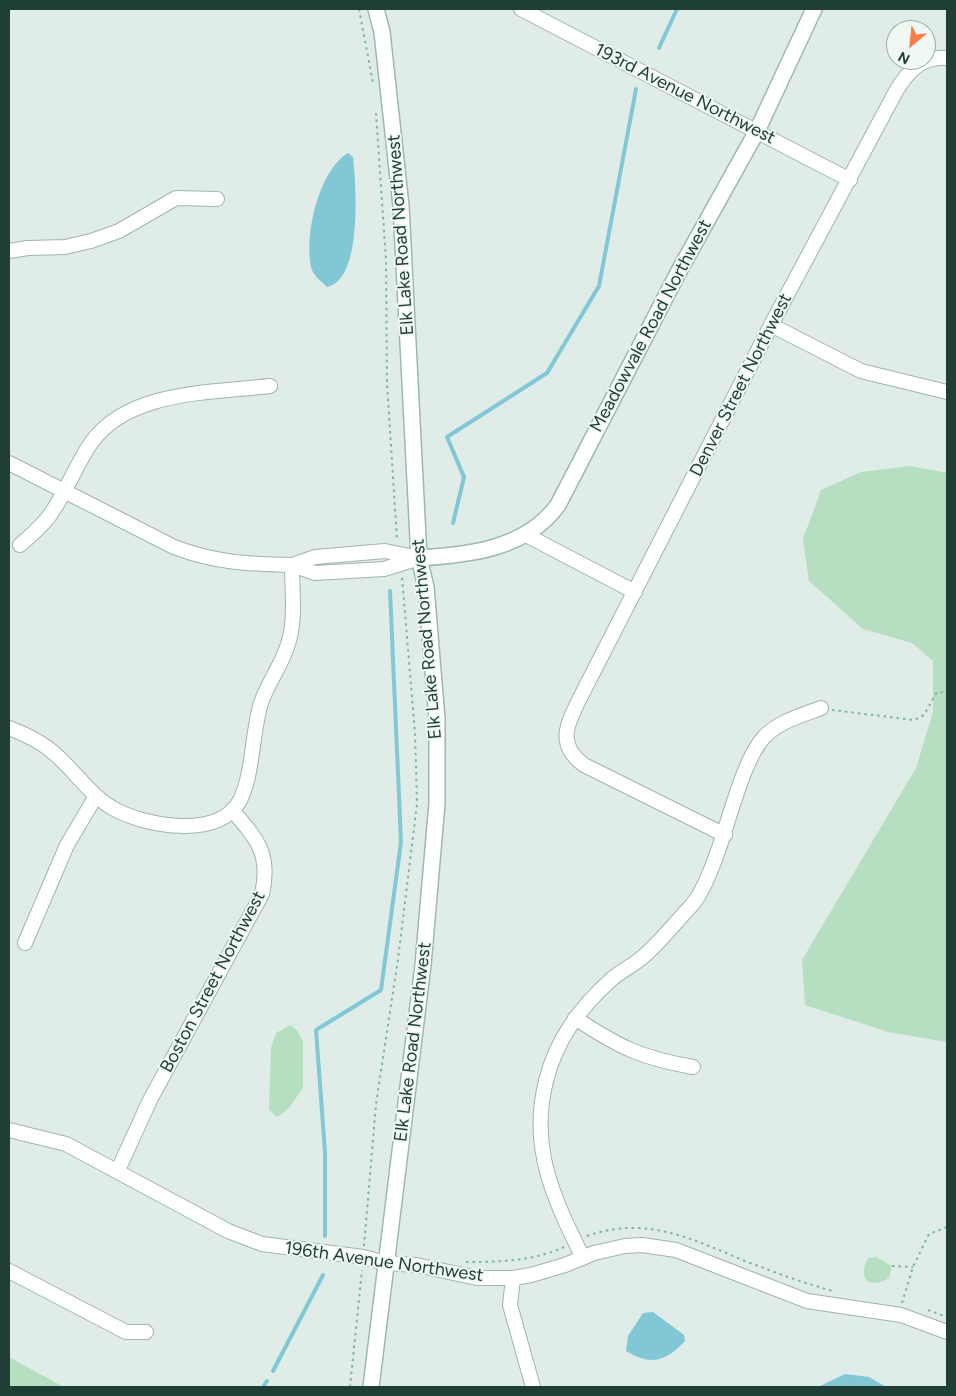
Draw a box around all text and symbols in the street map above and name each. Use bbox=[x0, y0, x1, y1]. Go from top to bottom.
north arrow bbox=[886, 20, 936, 70]
street label: 193rd Avenue Northwest bbox=[591, 39, 779, 149]
text: N bbox=[895, 48, 913, 68]
street label: Elk Lake Road Northwest bbox=[383, 134, 419, 336]
street label: Meadowvale Road Northwest bbox=[586, 216, 716, 436]
street label: Denver Street Northwest bbox=[685, 290, 797, 480]
street label: Elk Lake Road Northwest bbox=[407, 538, 447, 740]
street label: Boston Street Northwest bbox=[156, 888, 270, 1076]
street label: Elk Lake Road Northwest bbox=[390, 941, 436, 1143]
street label: 196th Avenue Northwest bbox=[283, 1237, 485, 1287]

